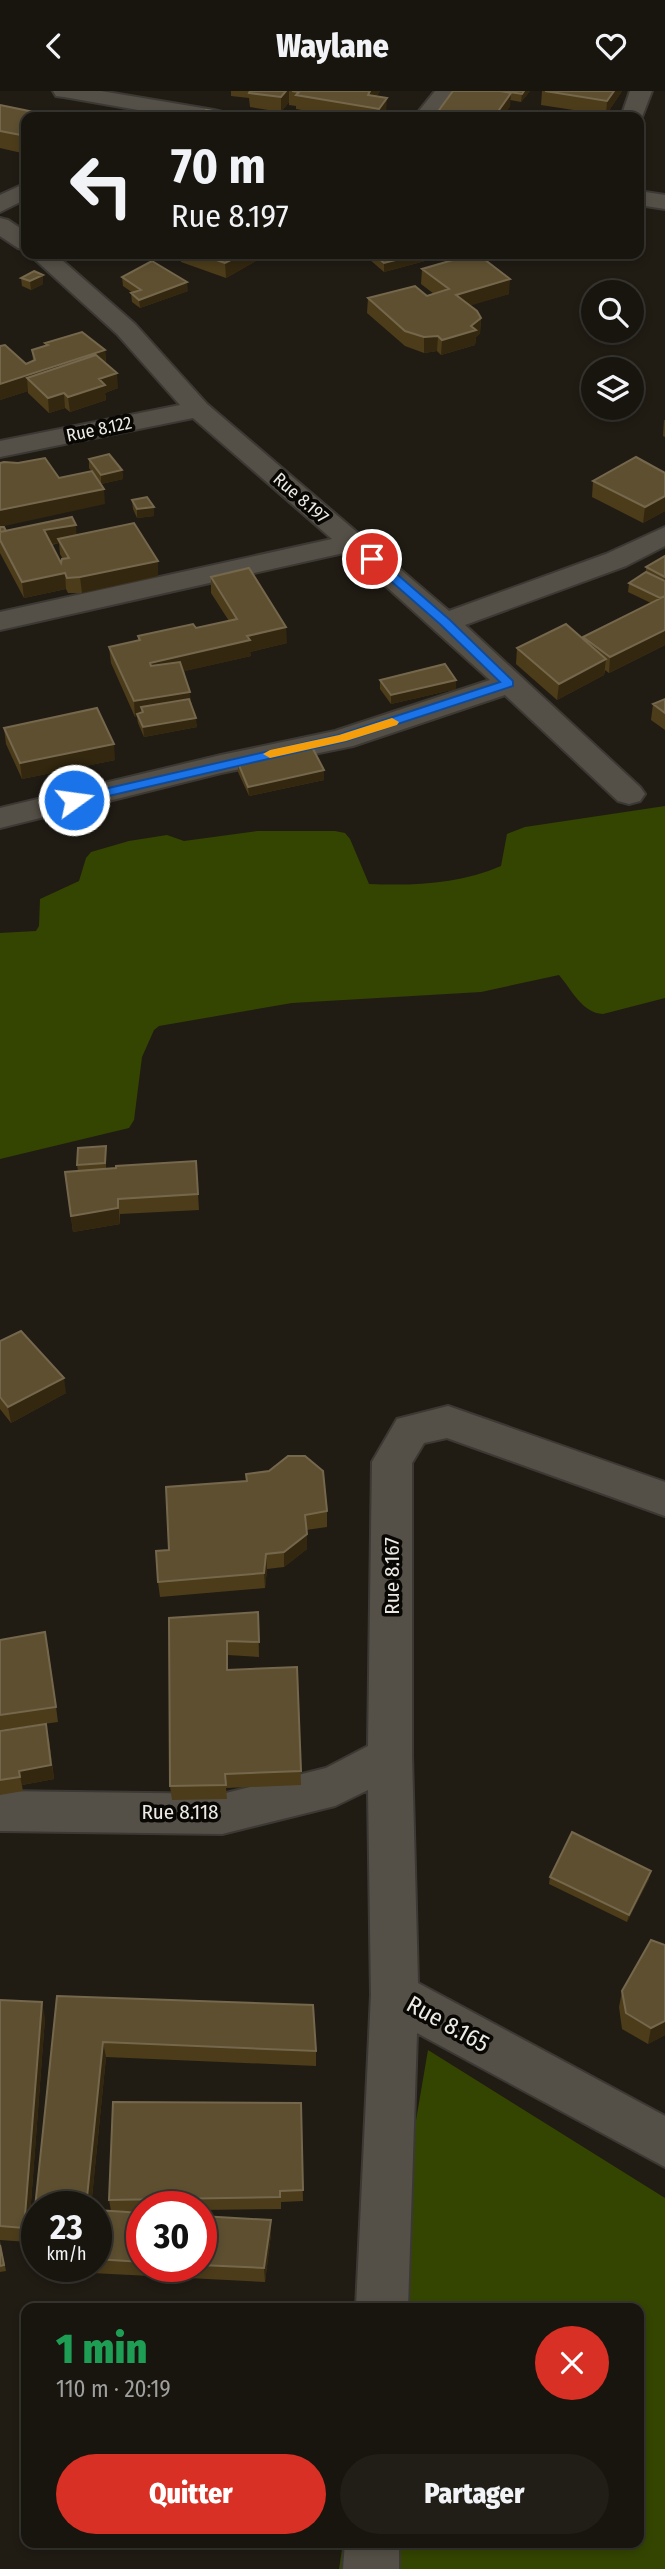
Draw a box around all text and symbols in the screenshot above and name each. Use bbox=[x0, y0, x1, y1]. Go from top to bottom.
icon: back bbox=[35, 27, 73, 65]
text: Waylane bbox=[276, 27, 389, 65]
icon: heart bbox=[592, 27, 630, 65]
text: 70 m bbox=[171, 137, 266, 196]
icon: left bbox=[56, 140, 147, 231]
text: Rue 8.197 bbox=[171, 197, 289, 235]
map controls bbox=[581, 280, 644, 420]
button: search bbox=[581, 280, 644, 343]
button: layers bbox=[581, 357, 644, 420]
street label: Rue 8.122 bbox=[64, 411, 134, 447]
street label: Rue 8.197 bbox=[269, 468, 333, 528]
pin bbox=[342, 529, 402, 589]
icon: arrive bbox=[353, 540, 391, 578]
position arrow bbox=[37, 763, 111, 837]
street label: Rue 8.167 bbox=[379, 1537, 405, 1615]
street label: Rue 8.118 bbox=[141, 1799, 219, 1825]
street label: Rue 8.165 bbox=[402, 1990, 494, 2058]
speed limit sign: 30 bbox=[126, 2191, 217, 2282]
text: 23 bbox=[50, 2206, 83, 2248]
text: km/h bbox=[46, 2243, 87, 2265]
text: 1 min bbox=[56, 2324, 147, 2374]
button: close bbox=[535, 2326, 609, 2400]
text: 110 m · 20:19 bbox=[56, 2375, 171, 2403]
button: Quitter bbox=[56, 2454, 326, 2534]
button: Partager bbox=[340, 2454, 609, 2534]

